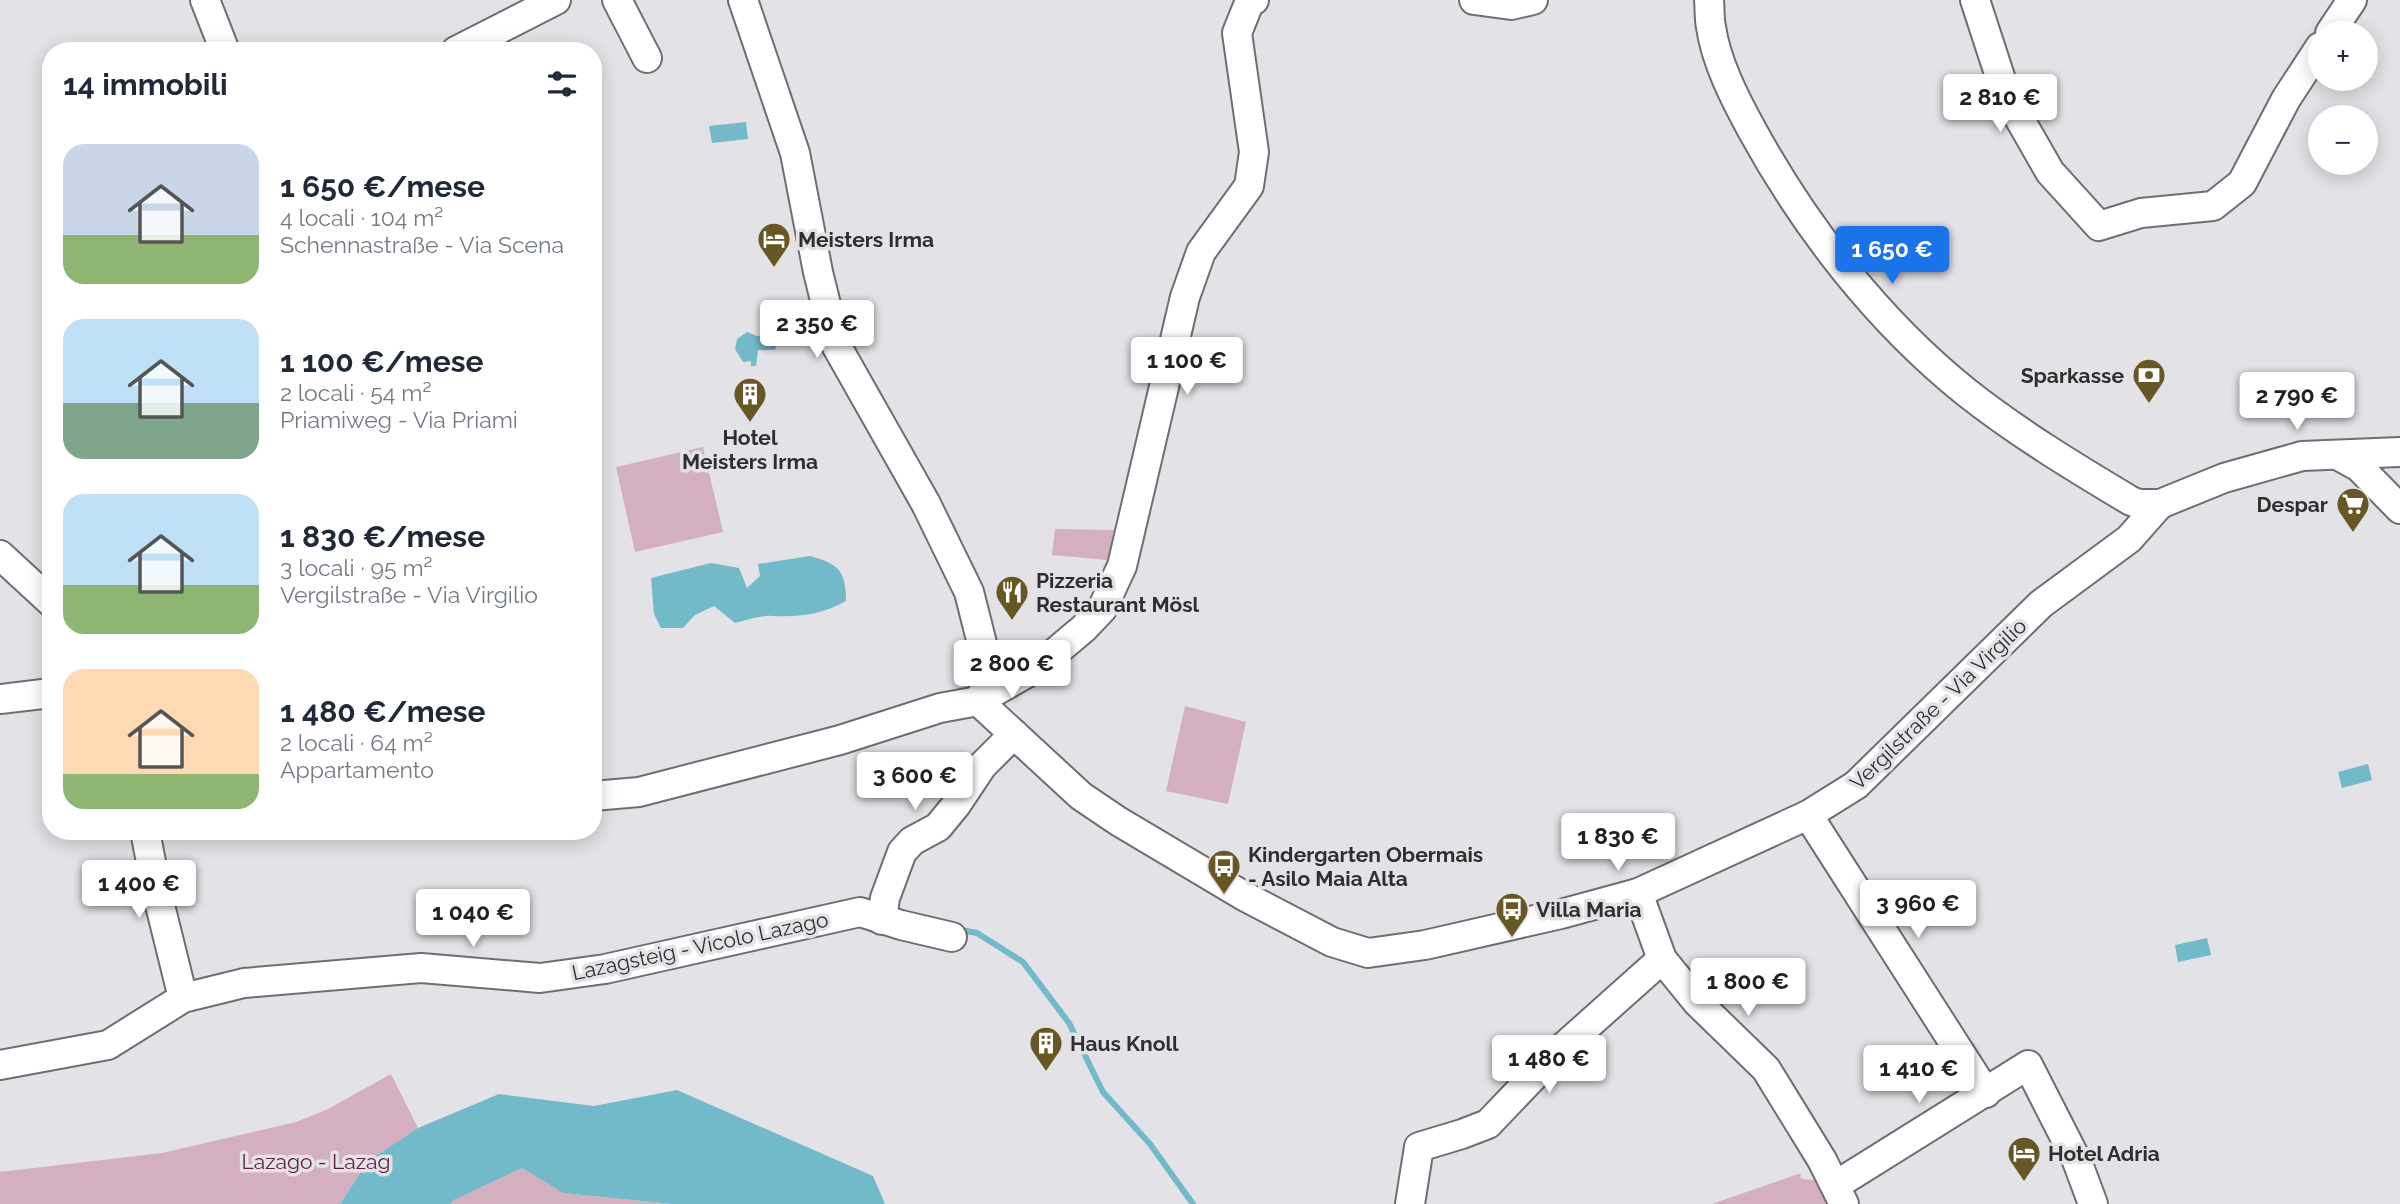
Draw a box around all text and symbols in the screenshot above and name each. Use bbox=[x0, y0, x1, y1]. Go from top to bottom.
map controls bbox=[2308, 21, 2378, 175]
button: + bbox=[2308, 21, 2378, 91]
icon: filters bbox=[543, 65, 581, 103]
text: 14 immobili bbox=[63, 67, 228, 102]
pin: 2 810 € bbox=[1935, 74, 2065, 134]
text: 2 810 € bbox=[1959, 83, 2041, 110]
button: − bbox=[2308, 105, 2378, 175]
text: 1 650 €/mese bbox=[280, 169, 485, 204]
icon: home bbox=[119, 172, 203, 256]
text: 4 locali · 104 m² bbox=[280, 204, 443, 231]
hotel icon: Meisters Irma bbox=[755, 220, 793, 269]
pin: 1 650 € bbox=[1827, 226, 1957, 286]
place label: Meisters Irma bbox=[798, 227, 934, 252]
text: Schennastraße - Via Scena bbox=[280, 231, 564, 258]
text: 1 650 € bbox=[1851, 235, 1933, 262]
pin: 2 350 € bbox=[752, 300, 882, 360]
text: 2 350 € bbox=[776, 309, 858, 336]
pin: 1 100 € bbox=[1122, 338, 1252, 397]
text: 1 100 €/mese bbox=[280, 344, 484, 379]
text: 1 100 € bbox=[1147, 346, 1227, 373]
icon: home bbox=[119, 347, 203, 431]
bank icon: Sparkasse bbox=[2130, 356, 2168, 405]
place label: Sparkasse bbox=[2021, 363, 2124, 388]
pin: 2 790 € bbox=[2232, 372, 2362, 432]
building icon: Hotel Meisters Irma bbox=[731, 375, 769, 424]
text: 2 locali · 54 m² bbox=[280, 379, 431, 406]
text: 2 790 € bbox=[2256, 381, 2338, 408]
text: Priamiweg - Via Priami bbox=[280, 406, 518, 433]
place label: Hotel Meisters Irma bbox=[682, 425, 818, 474]
supermarket icon: Despar bbox=[2334, 485, 2372, 534]
place label: Despar bbox=[2257, 492, 2328, 517]
text: 1 830 €/mese bbox=[280, 519, 485, 554]
icon: home bbox=[119, 522, 203, 606]
text: 3 locali · 95 m² bbox=[280, 554, 433, 581]
place label: Pizzeria Restaurant Mösl bbox=[1036, 568, 1200, 617]
restaurant icon: Pizzeria Restaurant Mösl bbox=[993, 573, 1031, 622]
text: Vergilstraße - Via Virgilio bbox=[280, 581, 538, 608]
street label: Vergilstraße - Via Virgilio bbox=[1845, 613, 2031, 795]
pin: 2 800 € bbox=[947, 640, 1077, 700]
text: 2 800 € bbox=[970, 649, 1054, 676]
text: 1 480 €/mese bbox=[280, 694, 486, 729]
icon: home bbox=[119, 697, 203, 781]
text: 2 locali · 64 m² bbox=[280, 729, 433, 756]
pin: 3 600 € bbox=[850, 752, 980, 812]
text: Appartamento bbox=[280, 756, 434, 783]
text: 3 600 € bbox=[873, 761, 957, 788]
pin: 1 830 € bbox=[1553, 814, 1683, 873]
text: 1 830 € bbox=[1577, 822, 1659, 849]
place label: Kindergarten Obermais - Asilo Maia Alta bbox=[1248, 842, 1483, 891]
bus stop icon: Kindergarten Obermais - Asilo Maia Alta bbox=[1205, 847, 1243, 896]
pin: 1 400 € bbox=[74, 860, 204, 920]
text: 1 400 € bbox=[98, 869, 180, 896]
pin: 3 960 € bbox=[1853, 880, 1983, 940]
text: 3 960 € bbox=[1876, 889, 1960, 916]
pin: 1 040 € bbox=[408, 890, 538, 949]
bus stop icon: Villa Maria bbox=[1493, 890, 1531, 939]
place label: Villa Maria bbox=[1536, 897, 1642, 922]
text: 1 040 € bbox=[432, 898, 514, 925]
street label: Lazagsteig - Vicolo Lazago bbox=[570, 907, 830, 985]
pin: 1 800 € bbox=[1683, 958, 1813, 1018]
text: 1 800 € bbox=[1707, 967, 1789, 994]
building icon: Haus Knoll bbox=[1027, 1024, 1065, 1073]
place label: Haus Knoll bbox=[1070, 1031, 1179, 1056]
pin: 1 480 € bbox=[1484, 1036, 1614, 1095]
text: 1 480 € bbox=[1508, 1044, 1590, 1071]
pin: 1 410 € bbox=[1854, 1046, 1984, 1105]
text: 1 410 € bbox=[1879, 1054, 1959, 1081]
hotel icon: Hotel Adria bbox=[2005, 1134, 2043, 1183]
place label: Hotel Adria bbox=[2048, 1141, 2160, 1166]
park label: Lazago - Lazag bbox=[242, 1149, 390, 1174]

